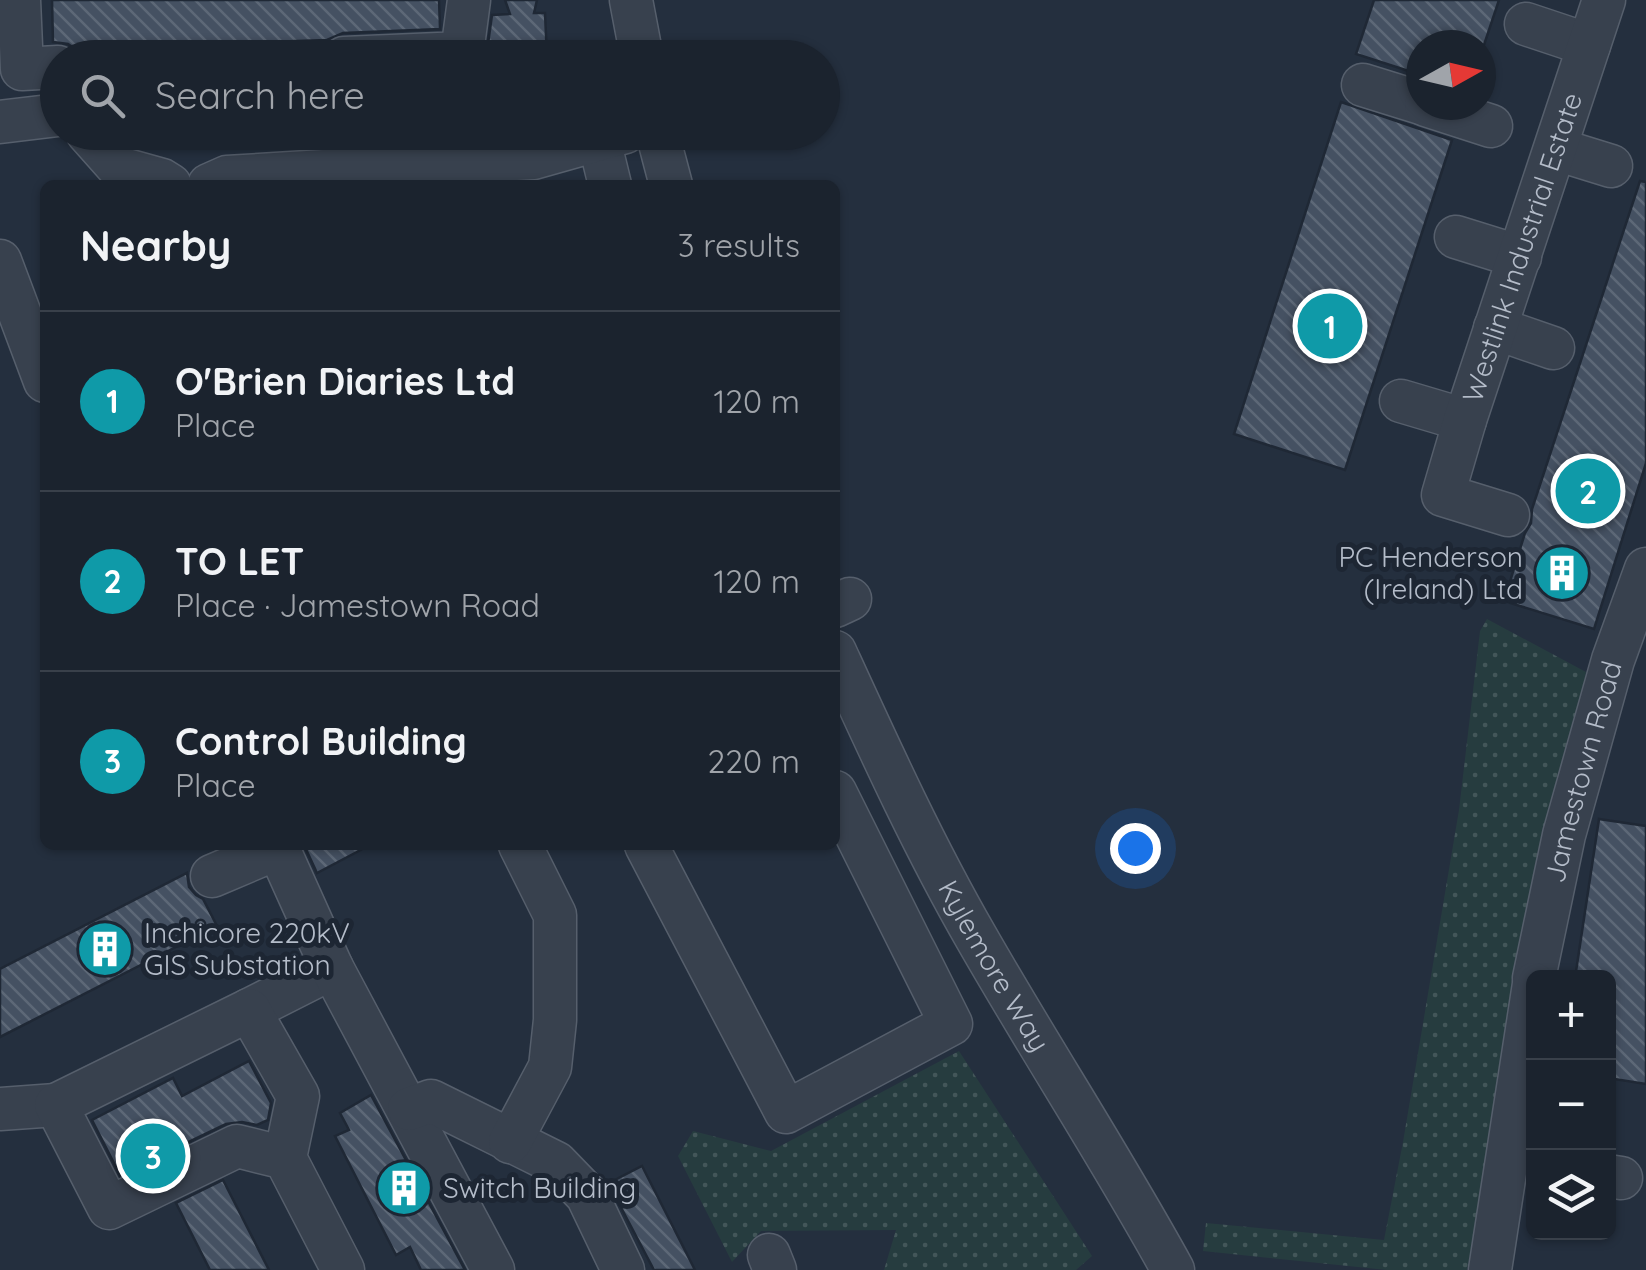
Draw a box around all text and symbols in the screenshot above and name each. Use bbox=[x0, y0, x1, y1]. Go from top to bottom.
north arrow bbox=[1406, 30, 1496, 120]
search box bbox=[40, 40, 840, 150]
icon: search bbox=[75, 68, 130, 123]
text: Search here bbox=[155, 71, 365, 119]
street label: Westlink Industrial Estate bbox=[1454, 88, 1589, 407]
text: Nearby bbox=[80, 219, 231, 272]
text: 3 results bbox=[678, 225, 800, 265]
pin: 1 bbox=[1298, 288, 1362, 364]
text: O'Brien Diaries Ltd bbox=[175, 357, 515, 405]
text: 1 bbox=[106, 381, 119, 421]
text: 120 m bbox=[713, 381, 800, 421]
text: Place bbox=[175, 405, 255, 445]
pin: 2 bbox=[1556, 454, 1620, 528]
text: TO LET bbox=[175, 537, 304, 585]
place label: PC Henderson (Ireland) Ltd bbox=[1338, 539, 1523, 606]
building icon: PC Henderson (Ireland) Ltd bbox=[1532, 543, 1592, 603]
text: 2 bbox=[103, 561, 122, 601]
text: 120 m bbox=[713, 561, 800, 601]
text: Place · Jamestown Road bbox=[175, 585, 540, 625]
street label: Jamestown Road bbox=[1536, 657, 1629, 886]
text: Control Building bbox=[175, 717, 467, 765]
text: 3 bbox=[104, 741, 121, 781]
text: 220 m bbox=[708, 741, 800, 781]
text: Place bbox=[175, 765, 255, 805]
your location bbox=[1110, 823, 1161, 874]
street label: Kylemore Way bbox=[931, 874, 1058, 1058]
place label: Inchicore 220kV GIS Substation bbox=[144, 915, 350, 982]
building icon: Inchicore 220kV GIS Substation bbox=[75, 919, 135, 979]
map controls bbox=[1526, 970, 1616, 1240]
button: + bbox=[1526, 970, 1616, 1060]
button: − bbox=[1526, 1060, 1616, 1150]
pin: 3 bbox=[120, 1118, 186, 1194]
button: layers bbox=[1526, 1150, 1616, 1240]
building icon: Switch Building bbox=[374, 1158, 434, 1218]
place label: Switch Building bbox=[443, 1170, 636, 1205]

